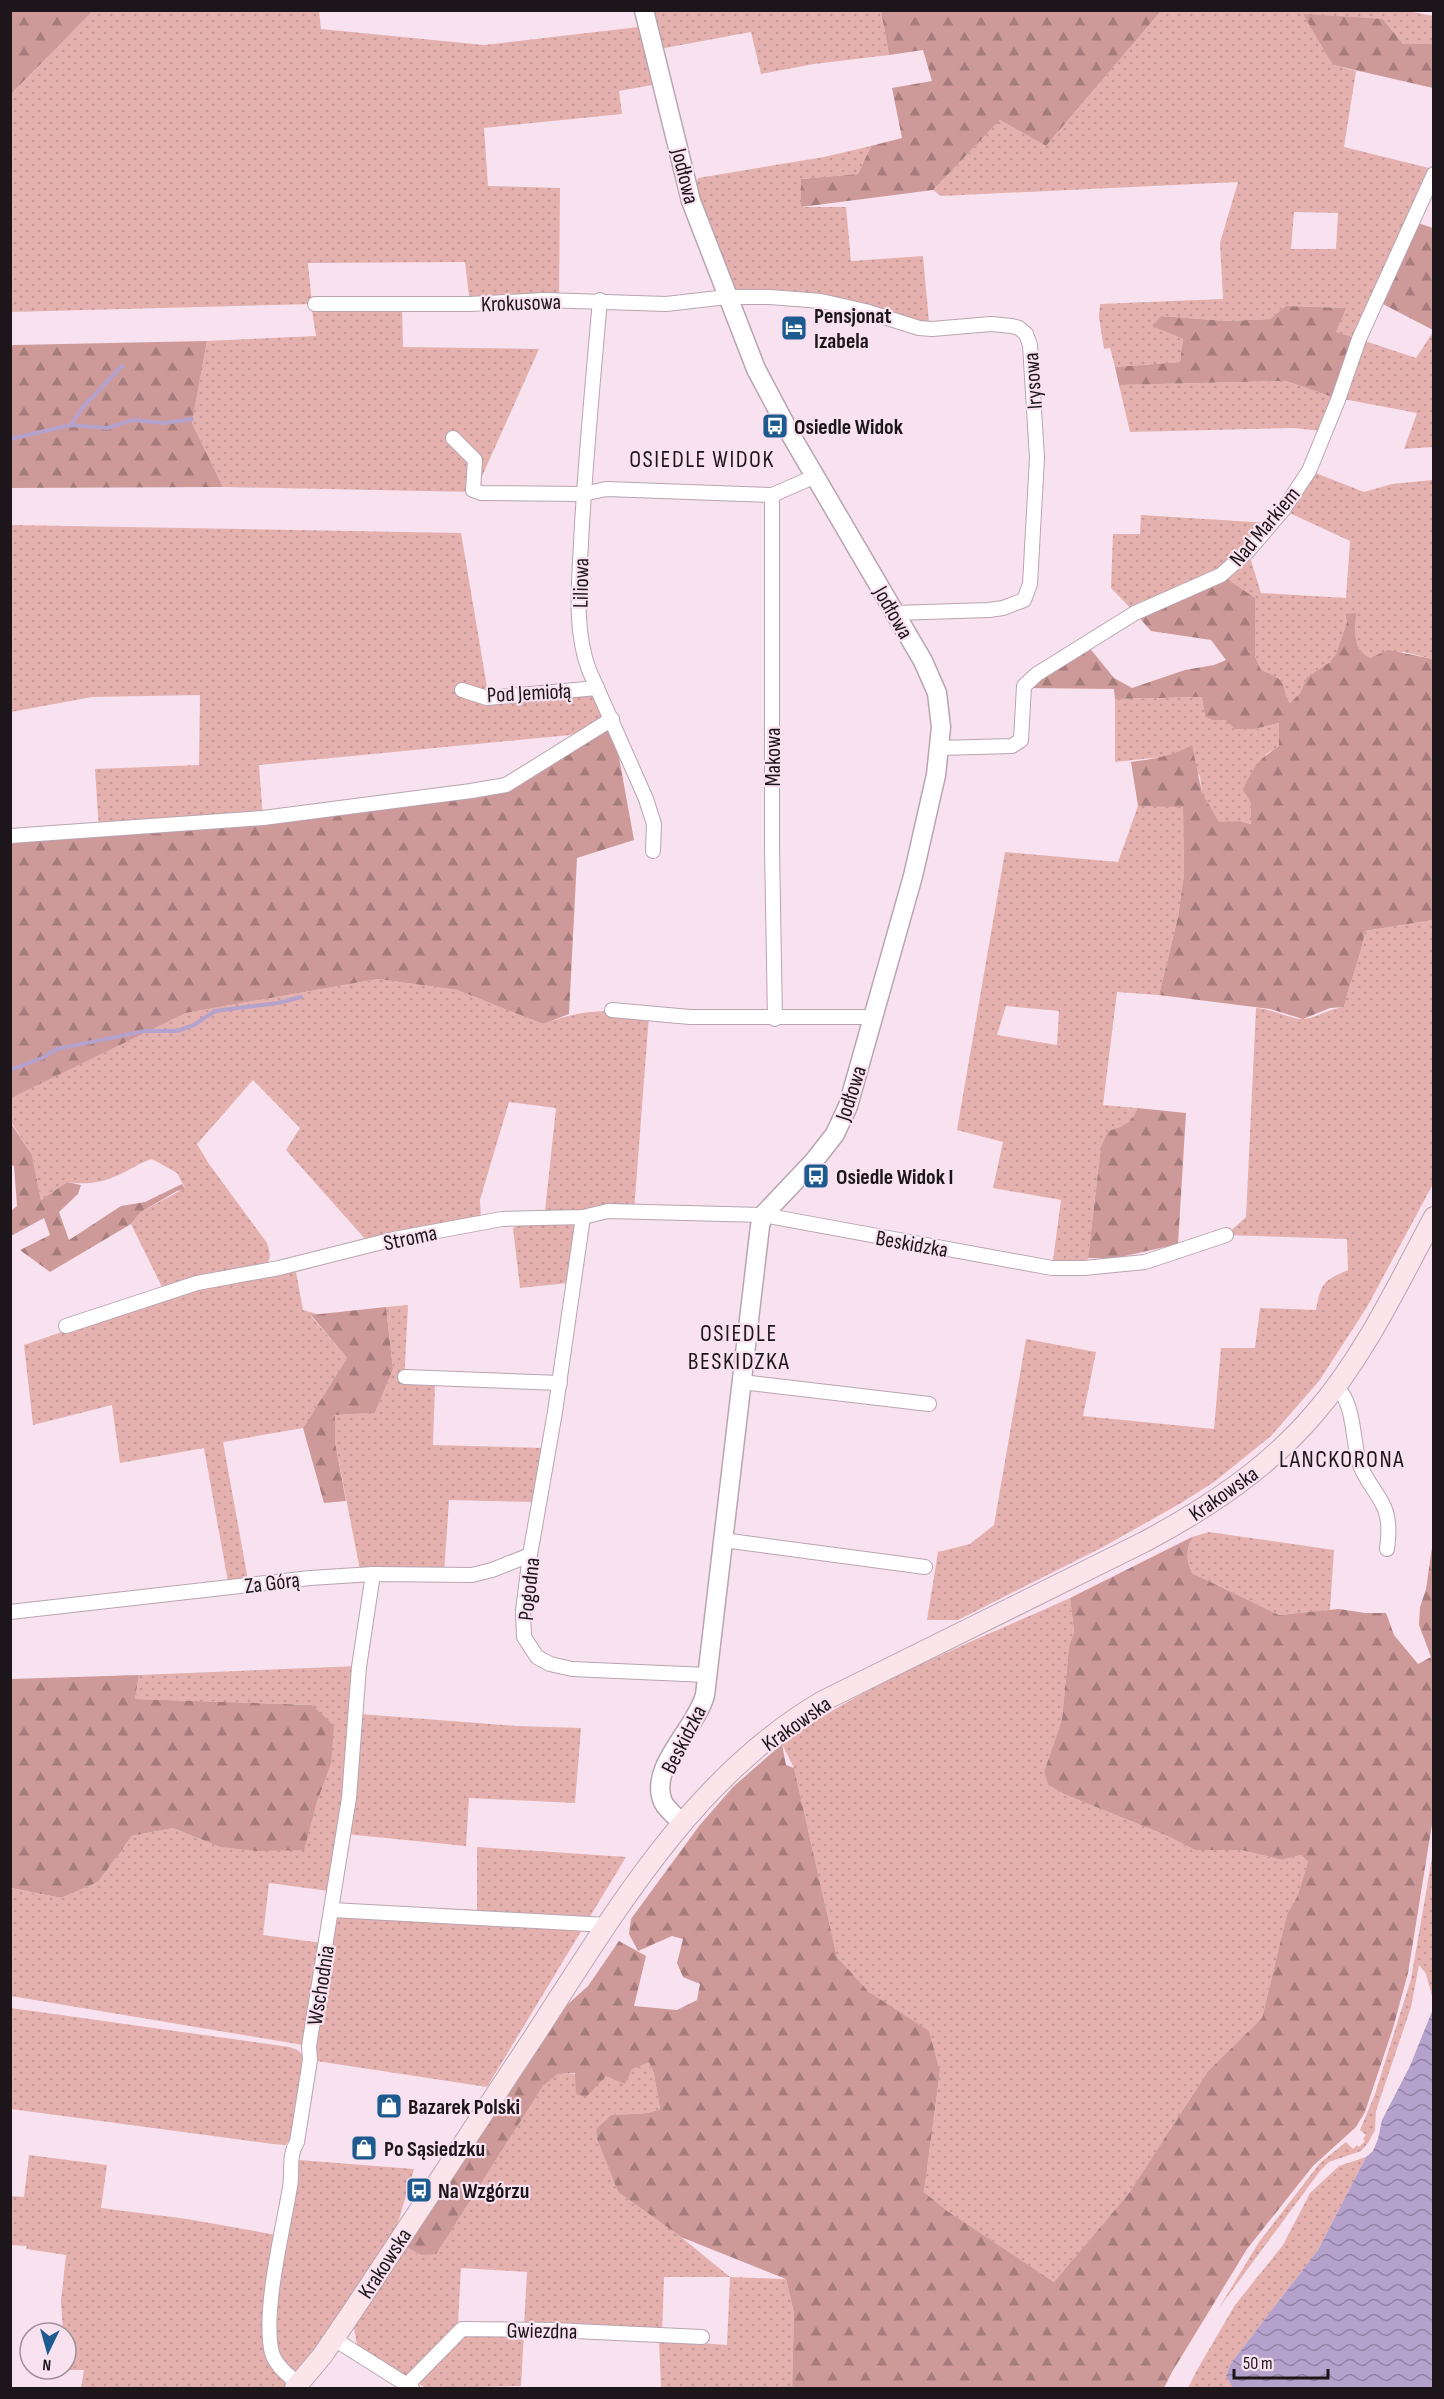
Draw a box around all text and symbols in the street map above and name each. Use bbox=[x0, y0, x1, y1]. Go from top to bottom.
street label: Jodłowa bbox=[664, 145, 704, 207]
street label: Krokusowa bbox=[481, 289, 561, 318]
place label: Pensjonat Izabela bbox=[814, 303, 892, 355]
hotel icon: Pensjonat Izabela bbox=[779, 313, 809, 343]
street label: Irysowa bbox=[1018, 352, 1049, 410]
bus stop icon: Osiedle Widok bbox=[760, 411, 790, 441]
place label: Osiedle Widok bbox=[794, 414, 904, 441]
district label: OSIEDLE WIDOK bbox=[629, 445, 775, 474]
street label: Nad Markiem bbox=[1224, 482, 1306, 572]
street label: Liliowa bbox=[568, 558, 595, 608]
street label: Jodłowa bbox=[866, 581, 919, 644]
street label: Pod Jemiołą bbox=[486, 678, 572, 709]
street label: Makowa bbox=[760, 727, 787, 787]
street label: Jodłowa bbox=[830, 1062, 873, 1125]
bus stop icon: Osiedle Widok I bbox=[801, 1161, 831, 1191]
place label: Osiedle Widok I bbox=[836, 1164, 953, 1191]
street label: Stroma bbox=[381, 1220, 439, 1257]
street label: Beskidzka bbox=[873, 1225, 950, 1264]
district label: OSIEDLE BESKIDZKA bbox=[688, 1319, 790, 1376]
district label: LANCKORONA bbox=[1279, 1445, 1405, 1474]
street label: Krakowska bbox=[1184, 1461, 1264, 1528]
street label: Pogodna bbox=[513, 1556, 546, 1622]
street label: Za Górą bbox=[243, 1567, 301, 1600]
street label: Krakowska bbox=[757, 1691, 837, 1758]
street label: Beskidzka bbox=[656, 1701, 713, 1778]
street label: Wschodnia bbox=[302, 1943, 341, 2027]
shop icon: Bazarek Polski bbox=[374, 2091, 404, 2121]
place label: Bazarek Polski bbox=[408, 2094, 520, 2121]
shop icon: Po Sąsiedzku bbox=[349, 2133, 379, 2163]
place label: Po Sąsiedzku bbox=[384, 2136, 485, 2163]
bus stop icon: Na Wzgórzu bbox=[404, 2175, 434, 2205]
place label: Na Wzgórzu bbox=[438, 2178, 529, 2205]
street label: Krakowska bbox=[353, 2224, 418, 2304]
street label: Gwiezdna bbox=[506, 2317, 578, 2346]
north arrow bbox=[18, 2321, 78, 2381]
scale bar bbox=[1234, 2342, 1328, 2380]
text: 50 m bbox=[1243, 2353, 1273, 2374]
text: N bbox=[42, 2355, 52, 2374]

